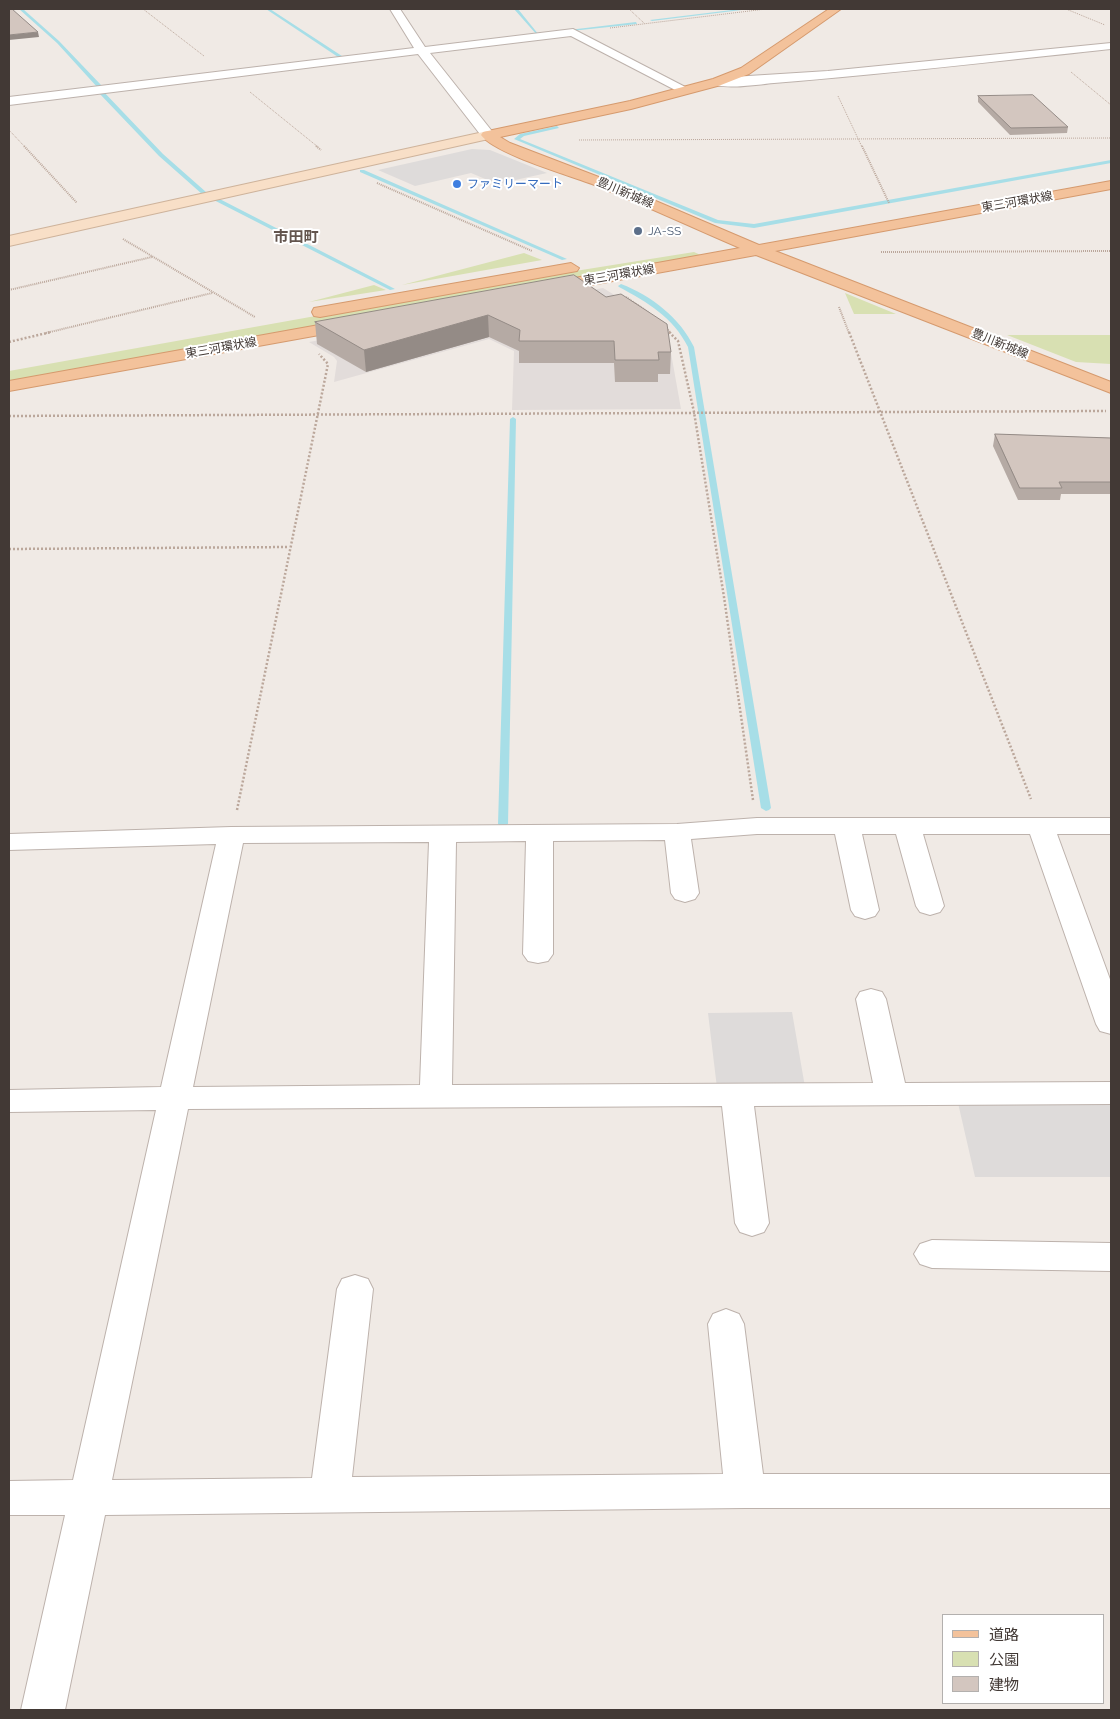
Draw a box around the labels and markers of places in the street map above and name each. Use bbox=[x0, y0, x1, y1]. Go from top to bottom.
place label: ファミリーマート bbox=[467, 177, 563, 191]
marker: ファミリーマート bbox=[451, 178, 463, 190]
place label: JA-SS bbox=[648, 224, 681, 238]
marker: JA-SS bbox=[632, 225, 644, 237]

